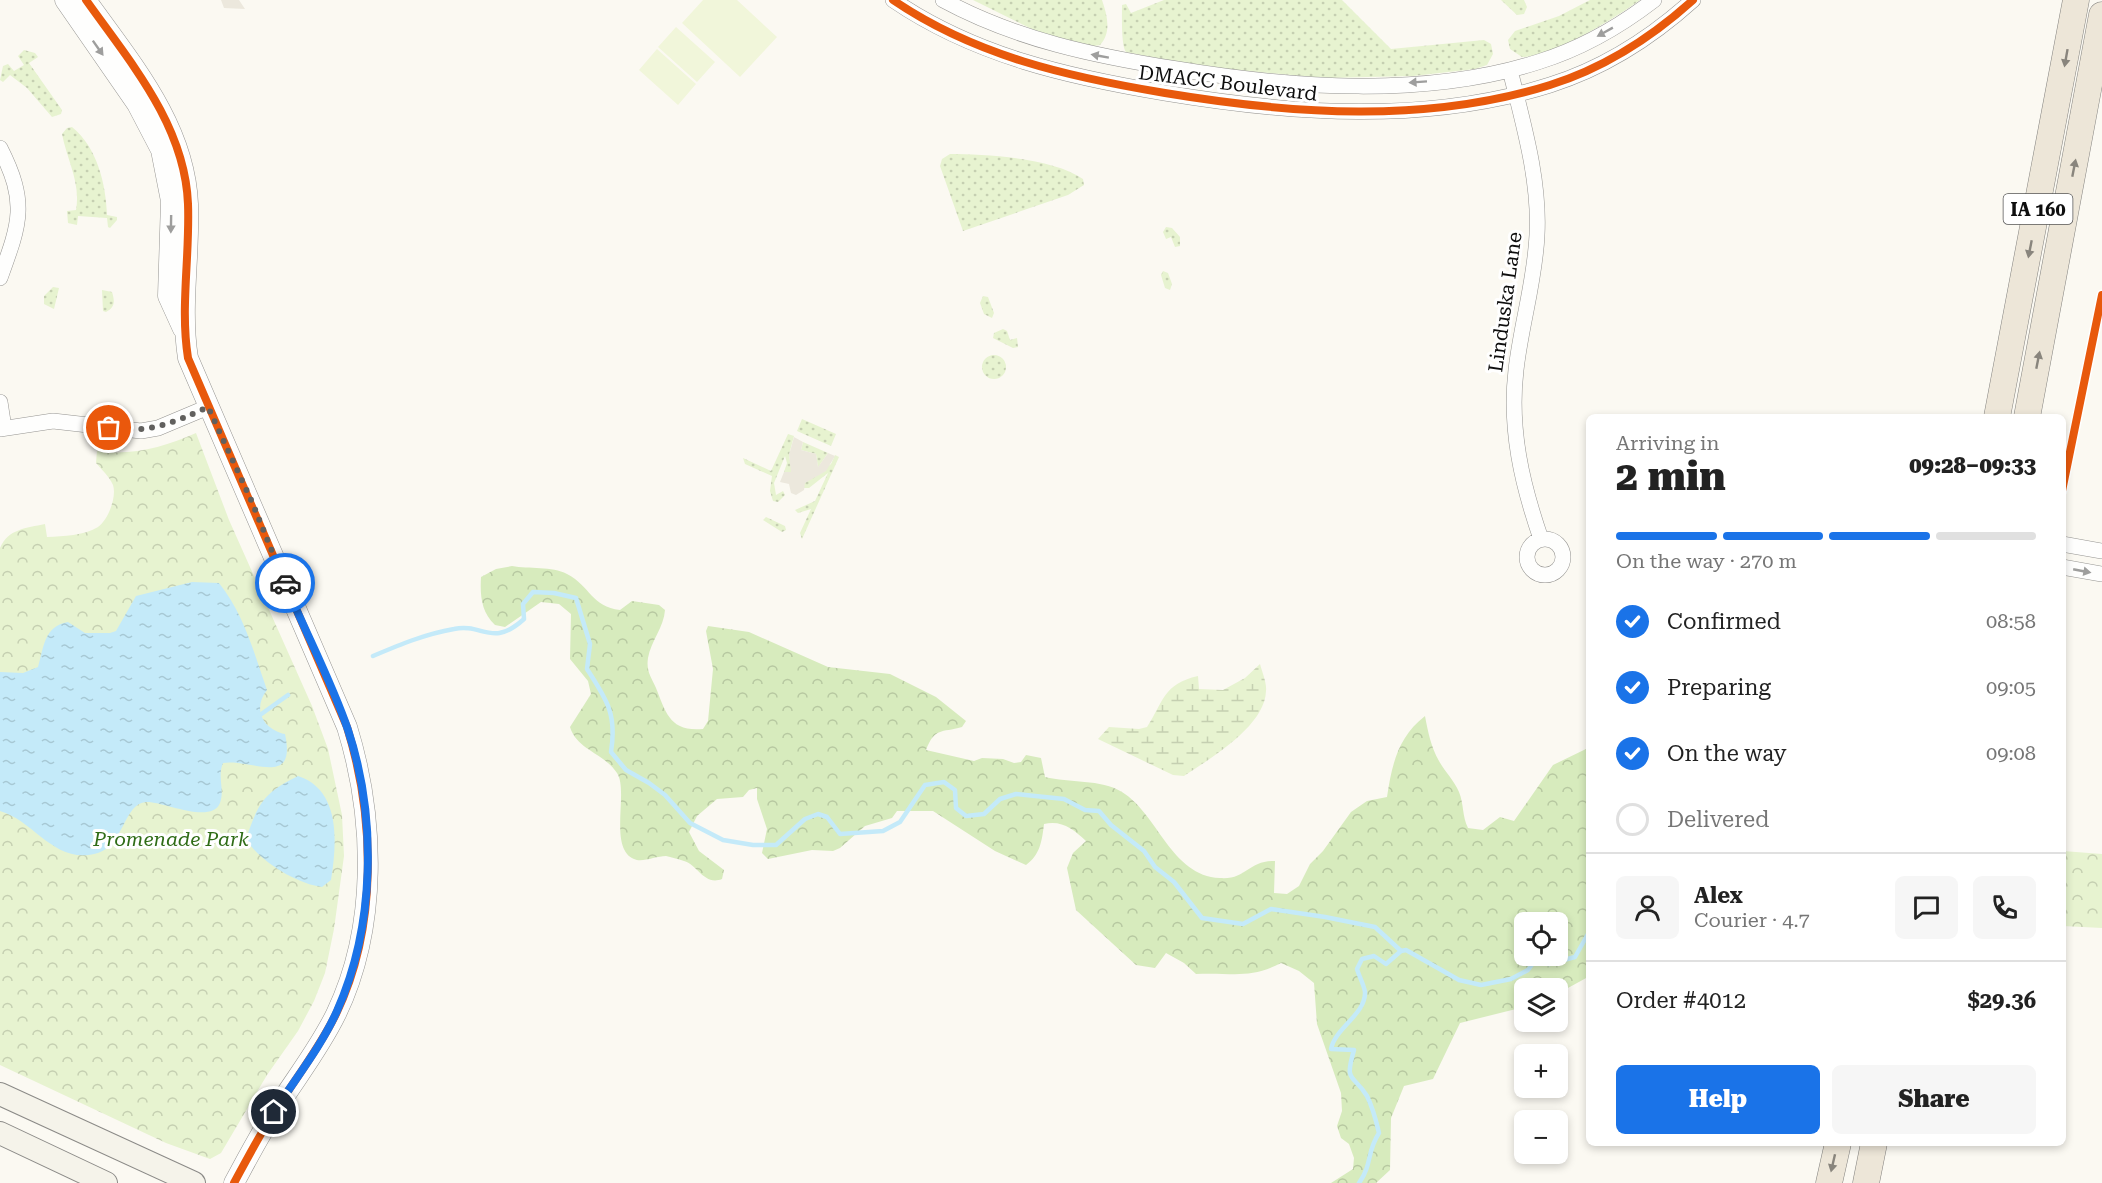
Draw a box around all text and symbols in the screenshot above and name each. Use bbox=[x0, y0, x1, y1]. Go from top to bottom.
one-way arrow bbox=[1596, 27, 1613, 37]
one-way arrow bbox=[92, 40, 104, 56]
one-way arrow bbox=[2061, 48, 2070, 67]
one-way arrow bbox=[1090, 51, 1109, 60]
street label: DMACC Boulevard bbox=[1137, 60, 1319, 106]
one-way arrow bbox=[1409, 78, 1428, 87]
one-way arrow bbox=[2070, 158, 2079, 177]
road number: IA 160 bbox=[2004, 194, 2072, 224]
one-way arrow bbox=[166, 214, 176, 233]
street label: Linduska Lane bbox=[1483, 230, 1527, 374]
one-way arrow bbox=[2025, 240, 2034, 259]
one-way arrow bbox=[2034, 350, 2043, 369]
pin bbox=[83, 402, 134, 453]
icon: bag bbox=[92, 411, 125, 444]
text: Arriving in bbox=[1616, 431, 1719, 455]
text: 09:28–09:33 bbox=[1909, 453, 2036, 478]
text: 2 min bbox=[1616, 454, 1726, 500]
text: On the way · 270 m bbox=[1616, 549, 1797, 573]
courier bbox=[255, 553, 315, 613]
icon: car bbox=[269, 567, 302, 600]
one-way arrow bbox=[2073, 567, 2092, 576]
icon: check bbox=[1616, 605, 1649, 638]
text: Confirmed bbox=[1667, 609, 1781, 634]
text: 08:58 bbox=[1986, 609, 2036, 633]
icon: check bbox=[1616, 671, 1649, 704]
text: Preparing bbox=[1667, 675, 1771, 700]
text: 09:05 bbox=[1986, 675, 2036, 699]
icon: check bbox=[1616, 737, 1649, 770]
text: On the way bbox=[1667, 741, 1787, 766]
text: 09:08 bbox=[1986, 741, 2036, 765]
text: Delivered bbox=[1667, 807, 1769, 832]
park label: Promenade Park bbox=[92, 827, 249, 851]
button: person bbox=[1616, 876, 1679, 939]
button: chat bbox=[1895, 876, 1958, 939]
button: phone bbox=[1973, 876, 2036, 939]
text: Alex bbox=[1694, 883, 1743, 908]
text: Courier · 4.7 bbox=[1694, 908, 1810, 932]
map controls bbox=[1514, 912, 1568, 1164]
button: locate bbox=[1514, 912, 1568, 966]
button: layers bbox=[1514, 978, 1568, 1032]
text: Order #4012 bbox=[1616, 988, 1746, 1013]
text: $29.36 bbox=[1967, 988, 2036, 1013]
button: + bbox=[1514, 1044, 1568, 1098]
button: Help bbox=[1616, 1065, 1820, 1134]
button: Share bbox=[1832, 1065, 2036, 1134]
pin bbox=[248, 1086, 299, 1137]
icon: home bbox=[257, 1095, 290, 1128]
button: − bbox=[1514, 1110, 1568, 1164]
one-way arrow bbox=[1828, 1154, 1838, 1172]

